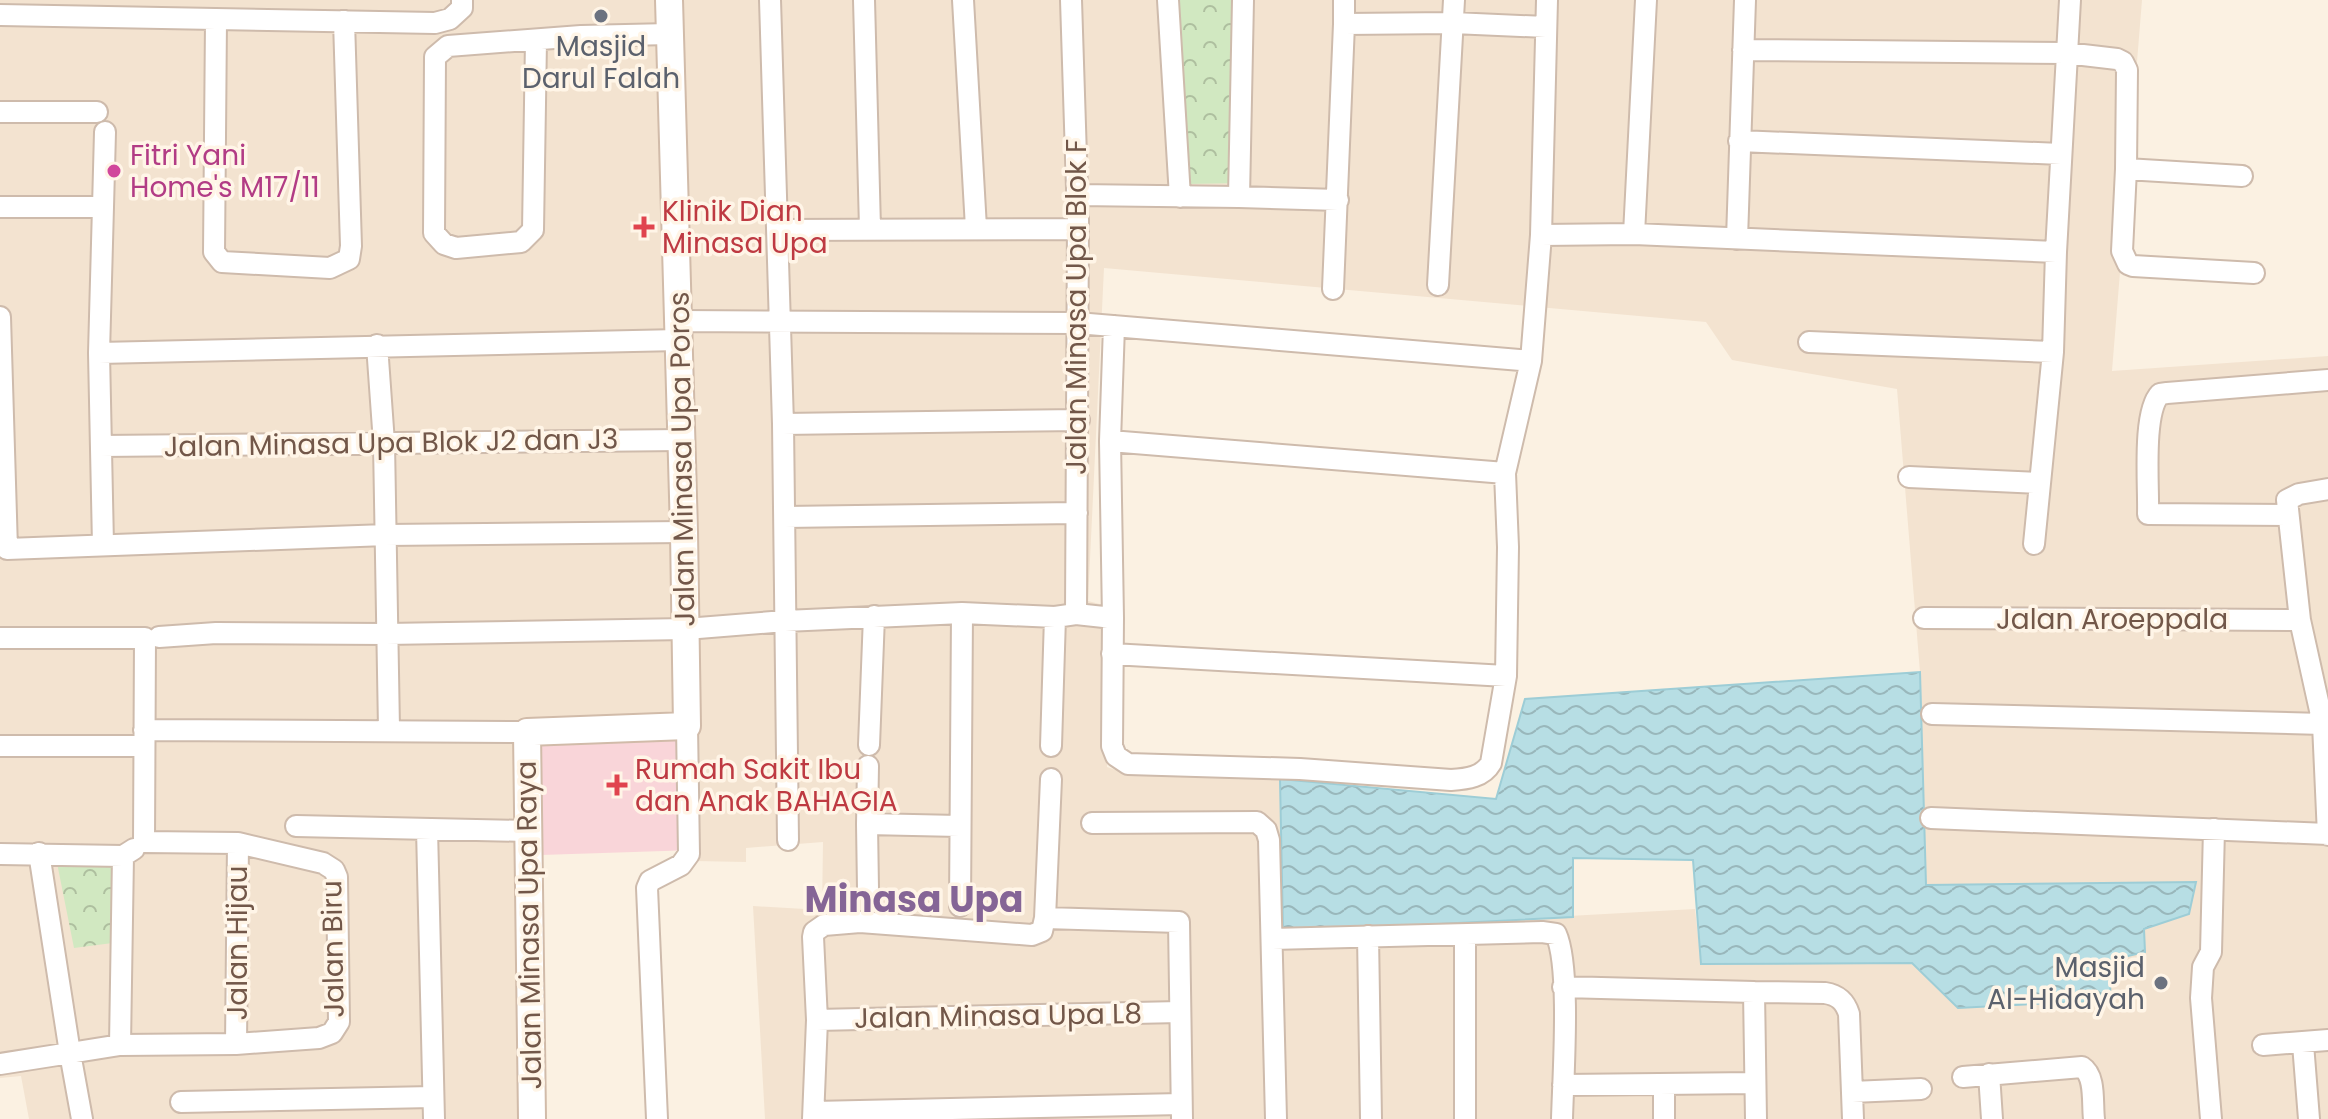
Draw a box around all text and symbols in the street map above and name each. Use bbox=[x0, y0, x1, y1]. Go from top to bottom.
marker: Masjid Darul Falah bbox=[592, 7, 610, 25]
place label: Masjid Darul Falah bbox=[522, 27, 680, 98]
place label: Fitri Yani Home's M17/11 bbox=[130, 136, 320, 207]
street label: Jalan Minasa Upa Blok F bbox=[1057, 139, 1096, 475]
marker: Fitri Yani Home's M17/11 bbox=[105, 162, 123, 180]
place label: Klinik Dian Minasa Upa bbox=[662, 192, 828, 263]
marker: Klinik Dian Minasa Upa bbox=[633, 216, 655, 238]
street label: Jalan Minasa Upa Poros bbox=[660, 291, 704, 627]
street label: Jalan Minasa Upa Blok J2 dan J3 bbox=[163, 420, 619, 466]
street label: Jalan Aroeppala bbox=[1996, 600, 2228, 639]
place label: Rumah Sakit Ibu dan Anak BAHAGIA bbox=[635, 750, 898, 821]
street label: Jalan Minasa Upa Raya bbox=[507, 760, 551, 1090]
marker: Rumah Sakit Ibu dan Anak BAHAGIA bbox=[606, 774, 628, 796]
street label: Jalan Hijau bbox=[218, 865, 257, 1021]
district label: Minasa Upa bbox=[805, 874, 1023, 925]
street label: Jalan Biru bbox=[312, 880, 354, 1018]
place label: Masjid Al-Hidayah bbox=[1987, 948, 2145, 1019]
marker: Masjid Al-Hidayah bbox=[2152, 974, 2170, 992]
street label: Jalan Minasa Upa L8 bbox=[854, 994, 1142, 1038]

